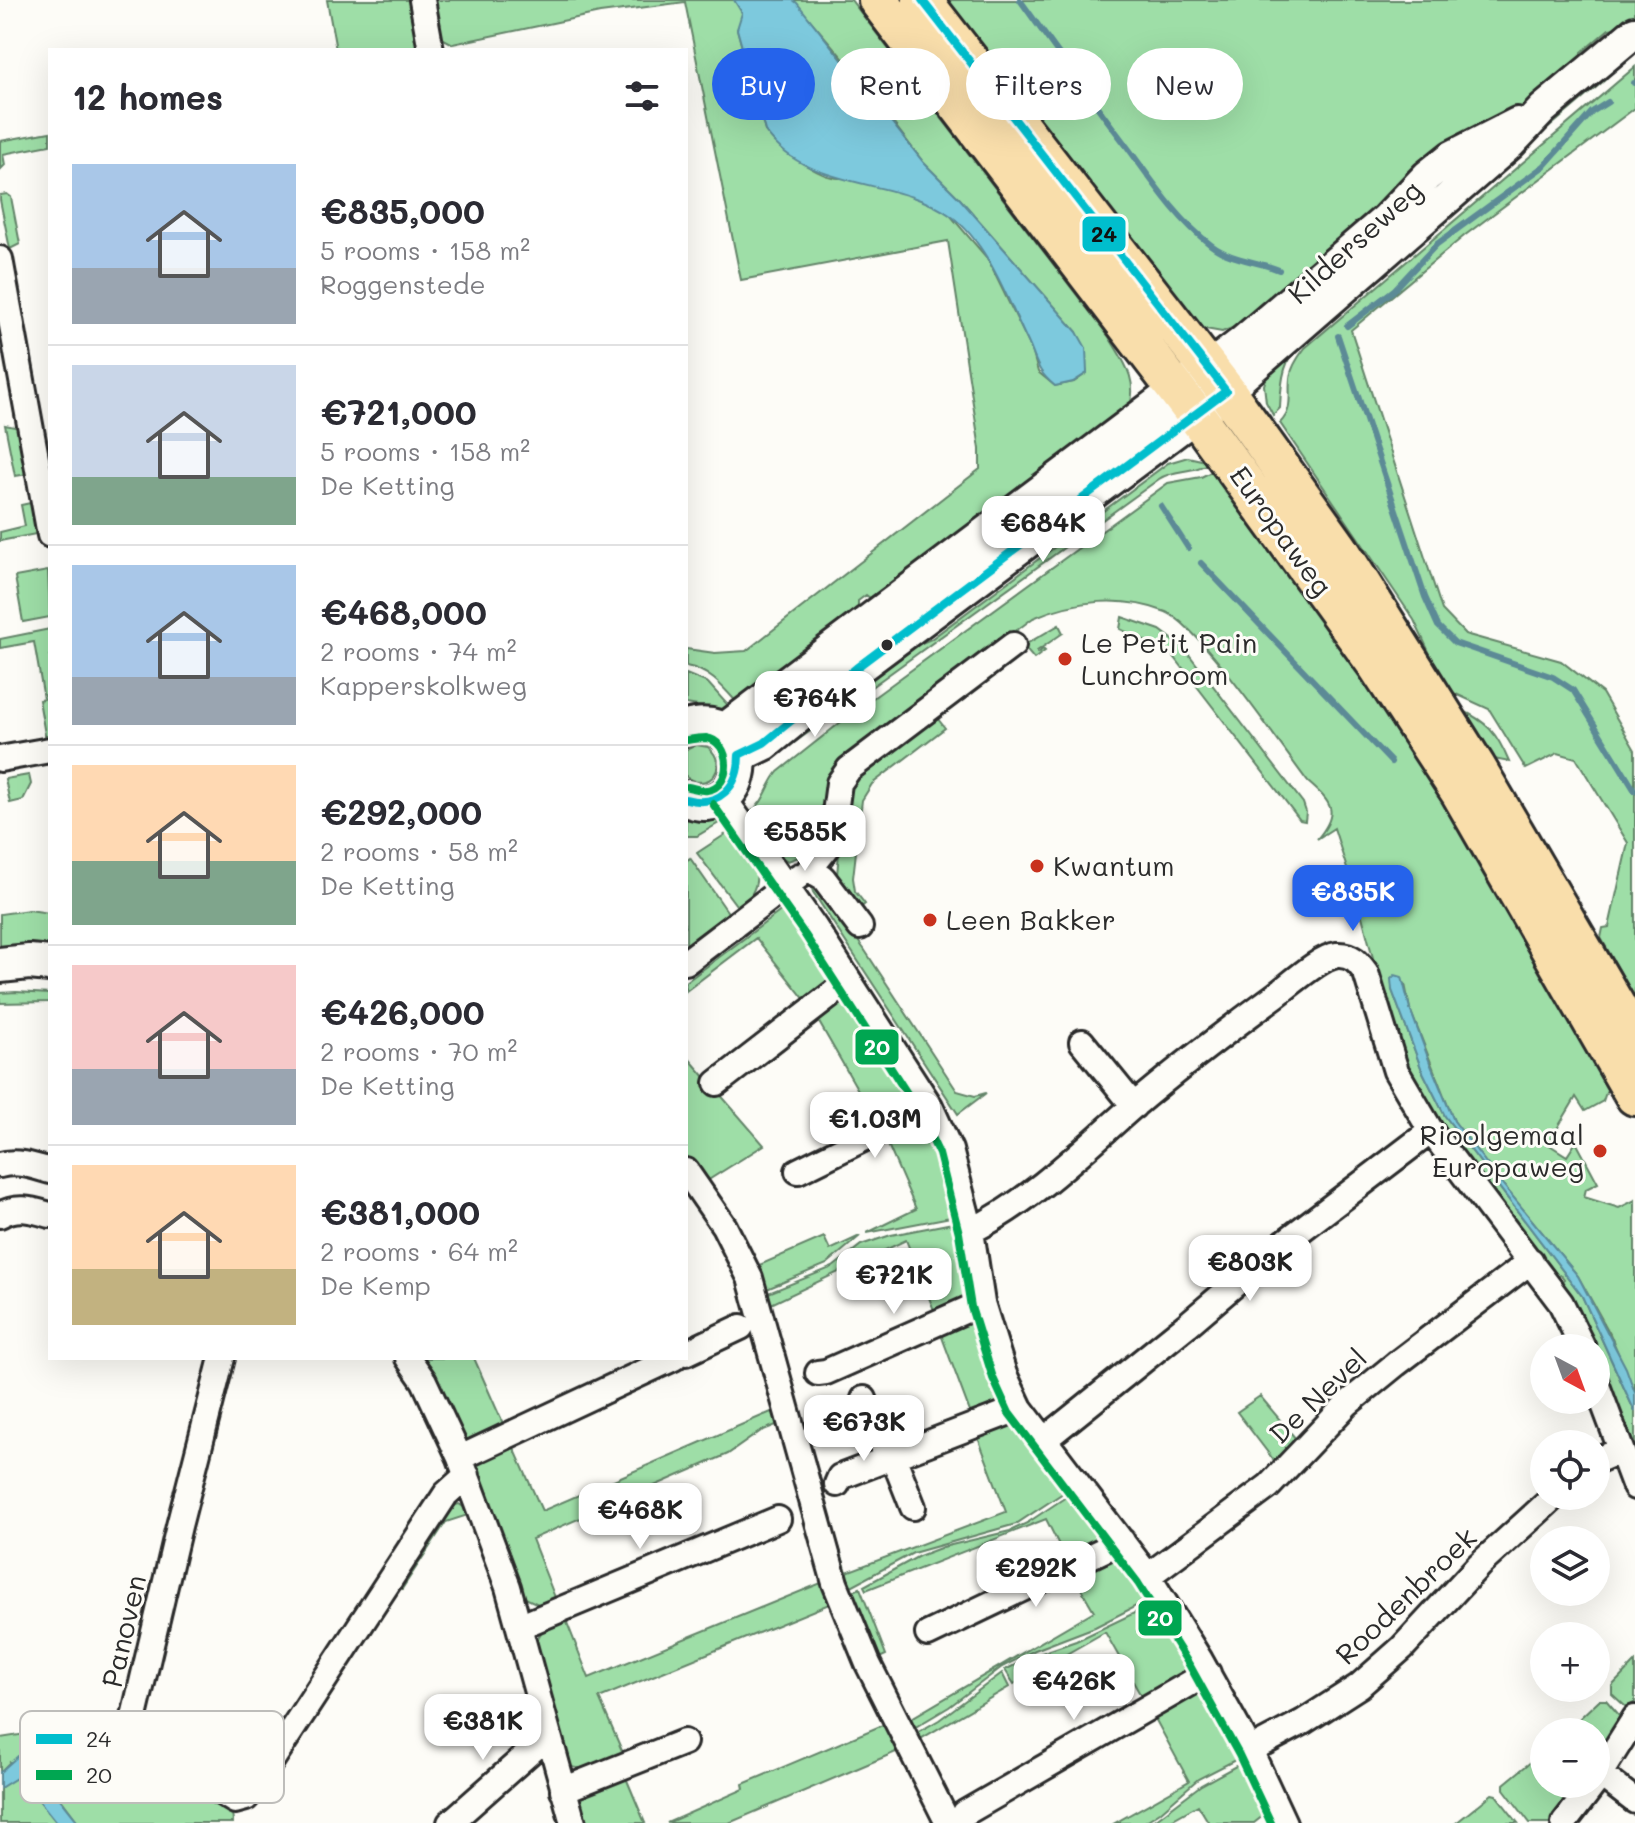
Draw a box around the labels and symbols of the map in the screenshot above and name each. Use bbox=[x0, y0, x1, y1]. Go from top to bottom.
street label: Kilderseweg bbox=[1280, 172, 1429, 311]
line badge: 24 bbox=[1081, 215, 1127, 253]
text: 24 bbox=[1091, 219, 1117, 248]
street label: Europaweg bbox=[1223, 458, 1341, 602]
pin: €684K bbox=[987, 496, 1099, 564]
place label: Le Petit Pain Lunchroom bbox=[1081, 624, 1257, 692]
unlabelled marker bbox=[879, 637, 895, 653]
marker: Le Petit Pain Lunchroom bbox=[1056, 650, 1074, 668]
pin: €764K bbox=[759, 671, 871, 739]
pin: €585K bbox=[749, 805, 861, 873]
place label: Kwantum bbox=[1053, 847, 1175, 883]
marker: Kwantum bbox=[1028, 857, 1046, 875]
pin: €835K bbox=[1297, 865, 1409, 933]
place label: Leen Bakker bbox=[946, 901, 1116, 937]
marker: Leen Bakker bbox=[921, 911, 939, 929]
line badge: 20 bbox=[854, 1028, 900, 1066]
text: 20 bbox=[864, 1032, 890, 1061]
pin: €1.03M bbox=[810, 1092, 940, 1160]
place label: Rioolgemaal Europaweg bbox=[1419, 1116, 1584, 1184]
marker: Rioolgemaal Europaweg bbox=[1591, 1142, 1609, 1160]
pin: €803K bbox=[1194, 1235, 1306, 1303]
pin: €721K bbox=[838, 1248, 950, 1316]
north arrow bbox=[1530, 1334, 1610, 1414]
street label: De Nevel bbox=[1261, 1340, 1374, 1451]
pin: €673K bbox=[808, 1395, 920, 1463]
pin: €468K bbox=[584, 1483, 696, 1551]
street label: Roodenbroek bbox=[1327, 1519, 1483, 1672]
pin: €292K bbox=[980, 1541, 1092, 1609]
street label: Panoven bbox=[93, 1571, 153, 1691]
line badge: 20 bbox=[1137, 1599, 1183, 1637]
text: 20 bbox=[1147, 1603, 1173, 1632]
pin: €426K bbox=[1018, 1654, 1130, 1722]
pin: €381K bbox=[427, 1694, 539, 1762]
legend bbox=[20, 1711, 284, 1803]
text: 24 bbox=[86, 1724, 111, 1753]
text: 20 bbox=[86, 1760, 112, 1789]

